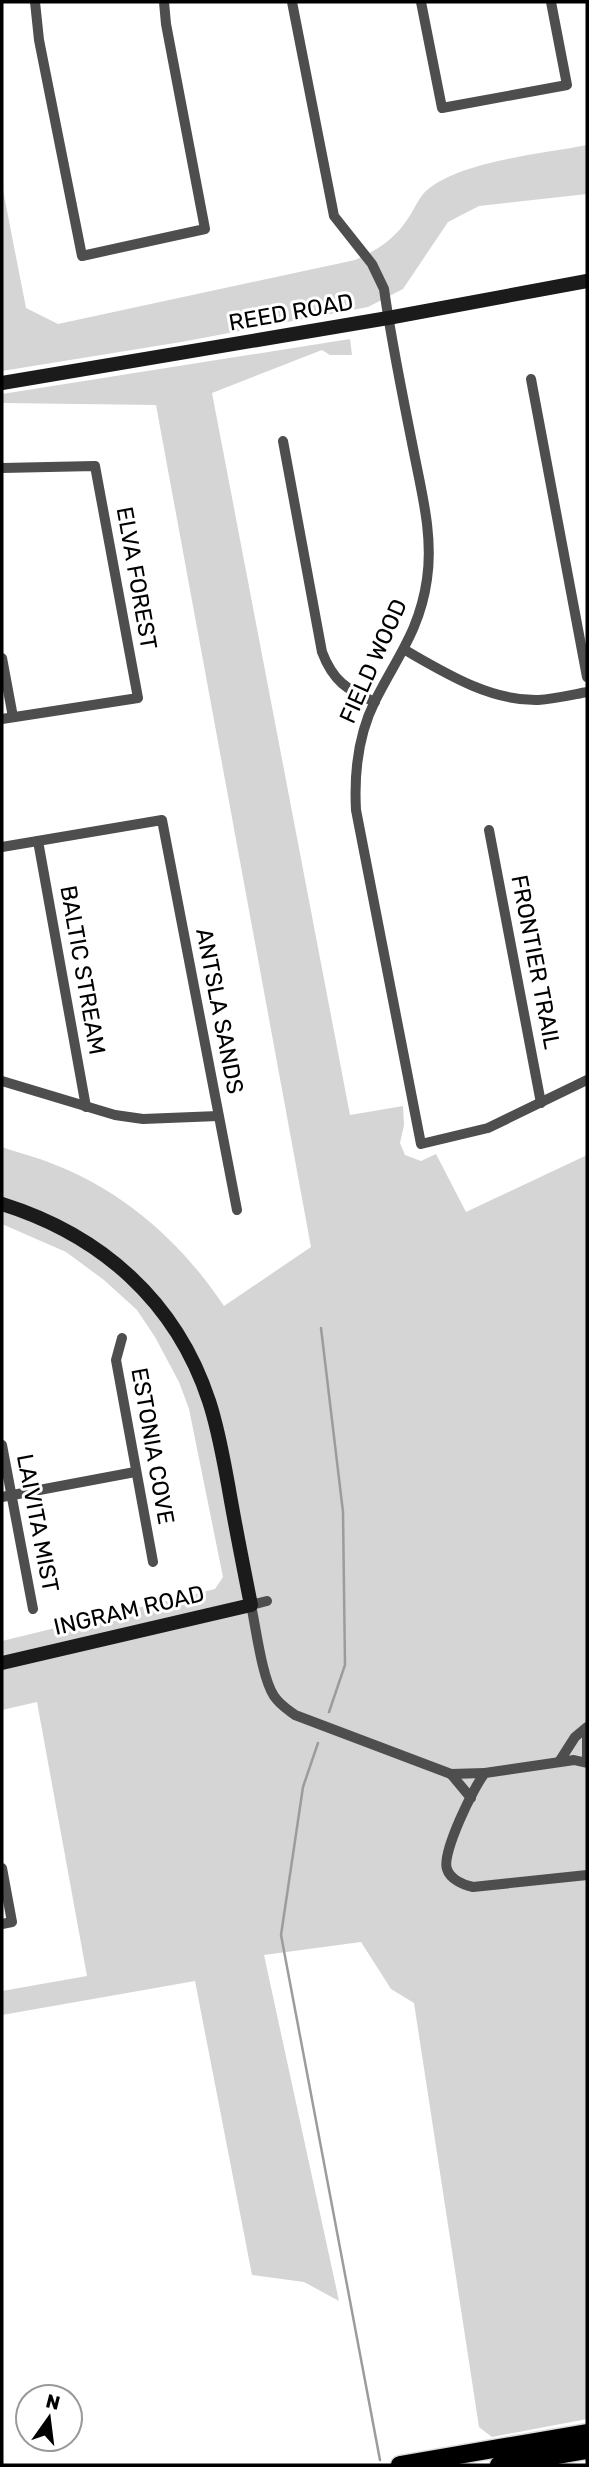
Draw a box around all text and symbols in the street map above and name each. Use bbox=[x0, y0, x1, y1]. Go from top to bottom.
street label: REED ROAD bbox=[227, 287, 355, 337]
street label: ELVA FOREST bbox=[111, 504, 163, 652]
street label: FIELD WOOD bbox=[333, 595, 413, 727]
street label: FRONTIER TRAIL bbox=[505, 873, 567, 1051]
street label: BALTIC STREAM bbox=[54, 883, 112, 1057]
street label: ANTSLA SANDS bbox=[190, 926, 250, 1096]
street label: ESTONIA COVE bbox=[125, 1365, 181, 1527]
street label: LAIVITA MIST bbox=[11, 1452, 65, 1594]
street label: INGRAM ROAD bbox=[51, 1579, 207, 1641]
north arrow bbox=[14, 2383, 84, 2453]
text: N bbox=[44, 2389, 62, 2415]

